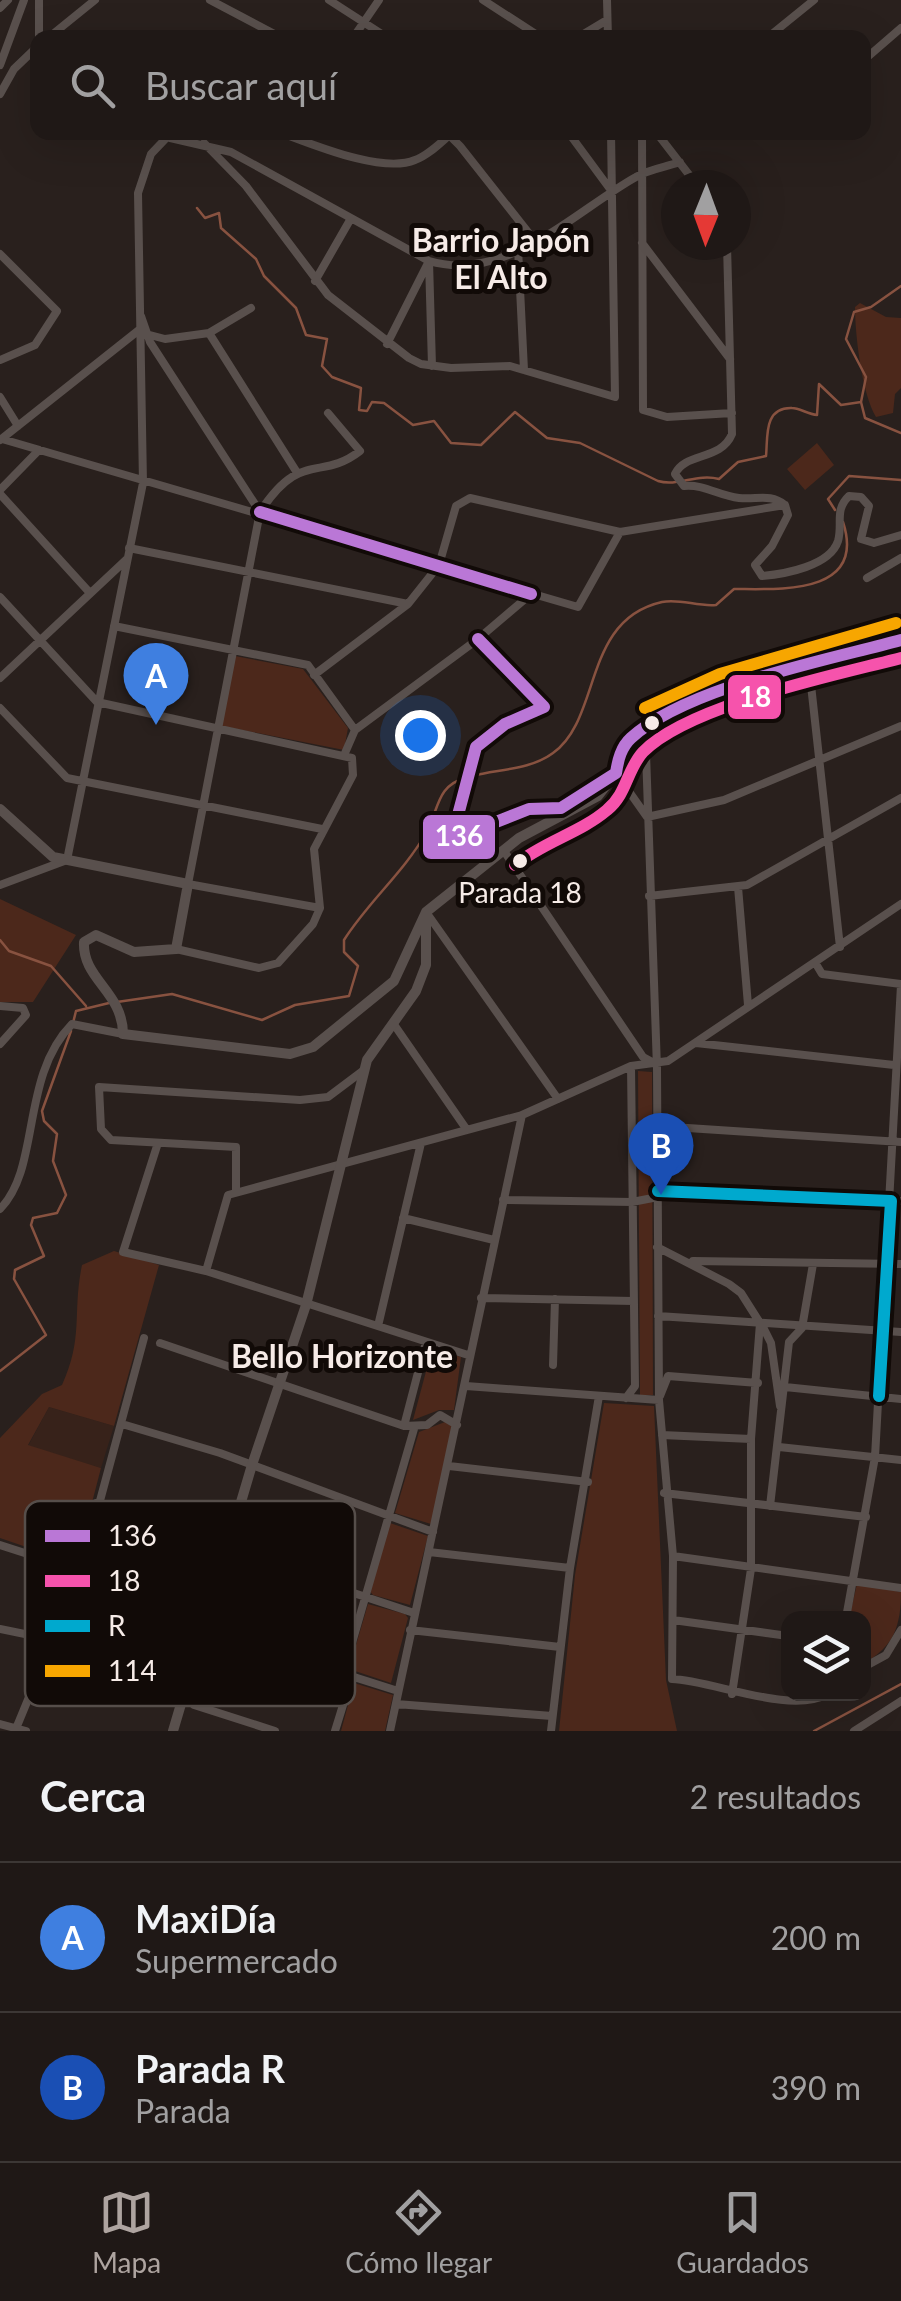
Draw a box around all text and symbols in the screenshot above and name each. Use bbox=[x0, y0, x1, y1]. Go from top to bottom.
search box bbox=[30, 30, 871, 140]
icon: search bbox=[65, 58, 120, 113]
text: Buscar aquí bbox=[145, 62, 337, 108]
north arrow bbox=[661, 170, 751, 260]
district label: Barrio Japón El Alto bbox=[412, 220, 590, 296]
pin: A bbox=[124, 642, 188, 725]
line badge: 18 bbox=[726, 673, 783, 721]
text: 18 bbox=[739, 679, 771, 713]
your location bbox=[395, 710, 446, 761]
unlabelled marker bbox=[642, 713, 662, 733]
line badge: 136 bbox=[421, 813, 497, 861]
text: 136 bbox=[435, 818, 483, 852]
marker: Parada 18 bbox=[510, 851, 530, 871]
place label: Parada 18 bbox=[458, 875, 582, 909]
pin: B bbox=[628, 1112, 694, 1195]
district label: Bello Horizonte bbox=[231, 1336, 453, 1375]
legend bbox=[25, 1501, 355, 1706]
text: 136 bbox=[108, 1518, 157, 1552]
text: 18 bbox=[108, 1563, 140, 1597]
text: R bbox=[108, 1608, 126, 1642]
map controls bbox=[781, 1611, 871, 1701]
button: layers bbox=[781, 1611, 871, 1701]
text: 114 bbox=[108, 1653, 157, 1687]
text: Cerca bbox=[40, 1771, 146, 1821]
text: 2 resultados bbox=[690, 1777, 861, 1816]
text: MaxiDía bbox=[135, 1895, 276, 1941]
text: A bbox=[61, 1918, 84, 1957]
text: 200 m bbox=[771, 1918, 861, 1957]
text: Supermercado bbox=[135, 1941, 338, 1980]
text: Parada R bbox=[135, 2045, 285, 2091]
text: B bbox=[62, 2068, 83, 2107]
text: 390 m bbox=[771, 2068, 861, 2107]
text: Parada bbox=[135, 2091, 231, 2130]
tab: Mapa bbox=[92, 2185, 161, 2279]
tab: Cómo llegar bbox=[345, 2185, 492, 2279]
tab: Guardados bbox=[676, 2185, 809, 2279]

